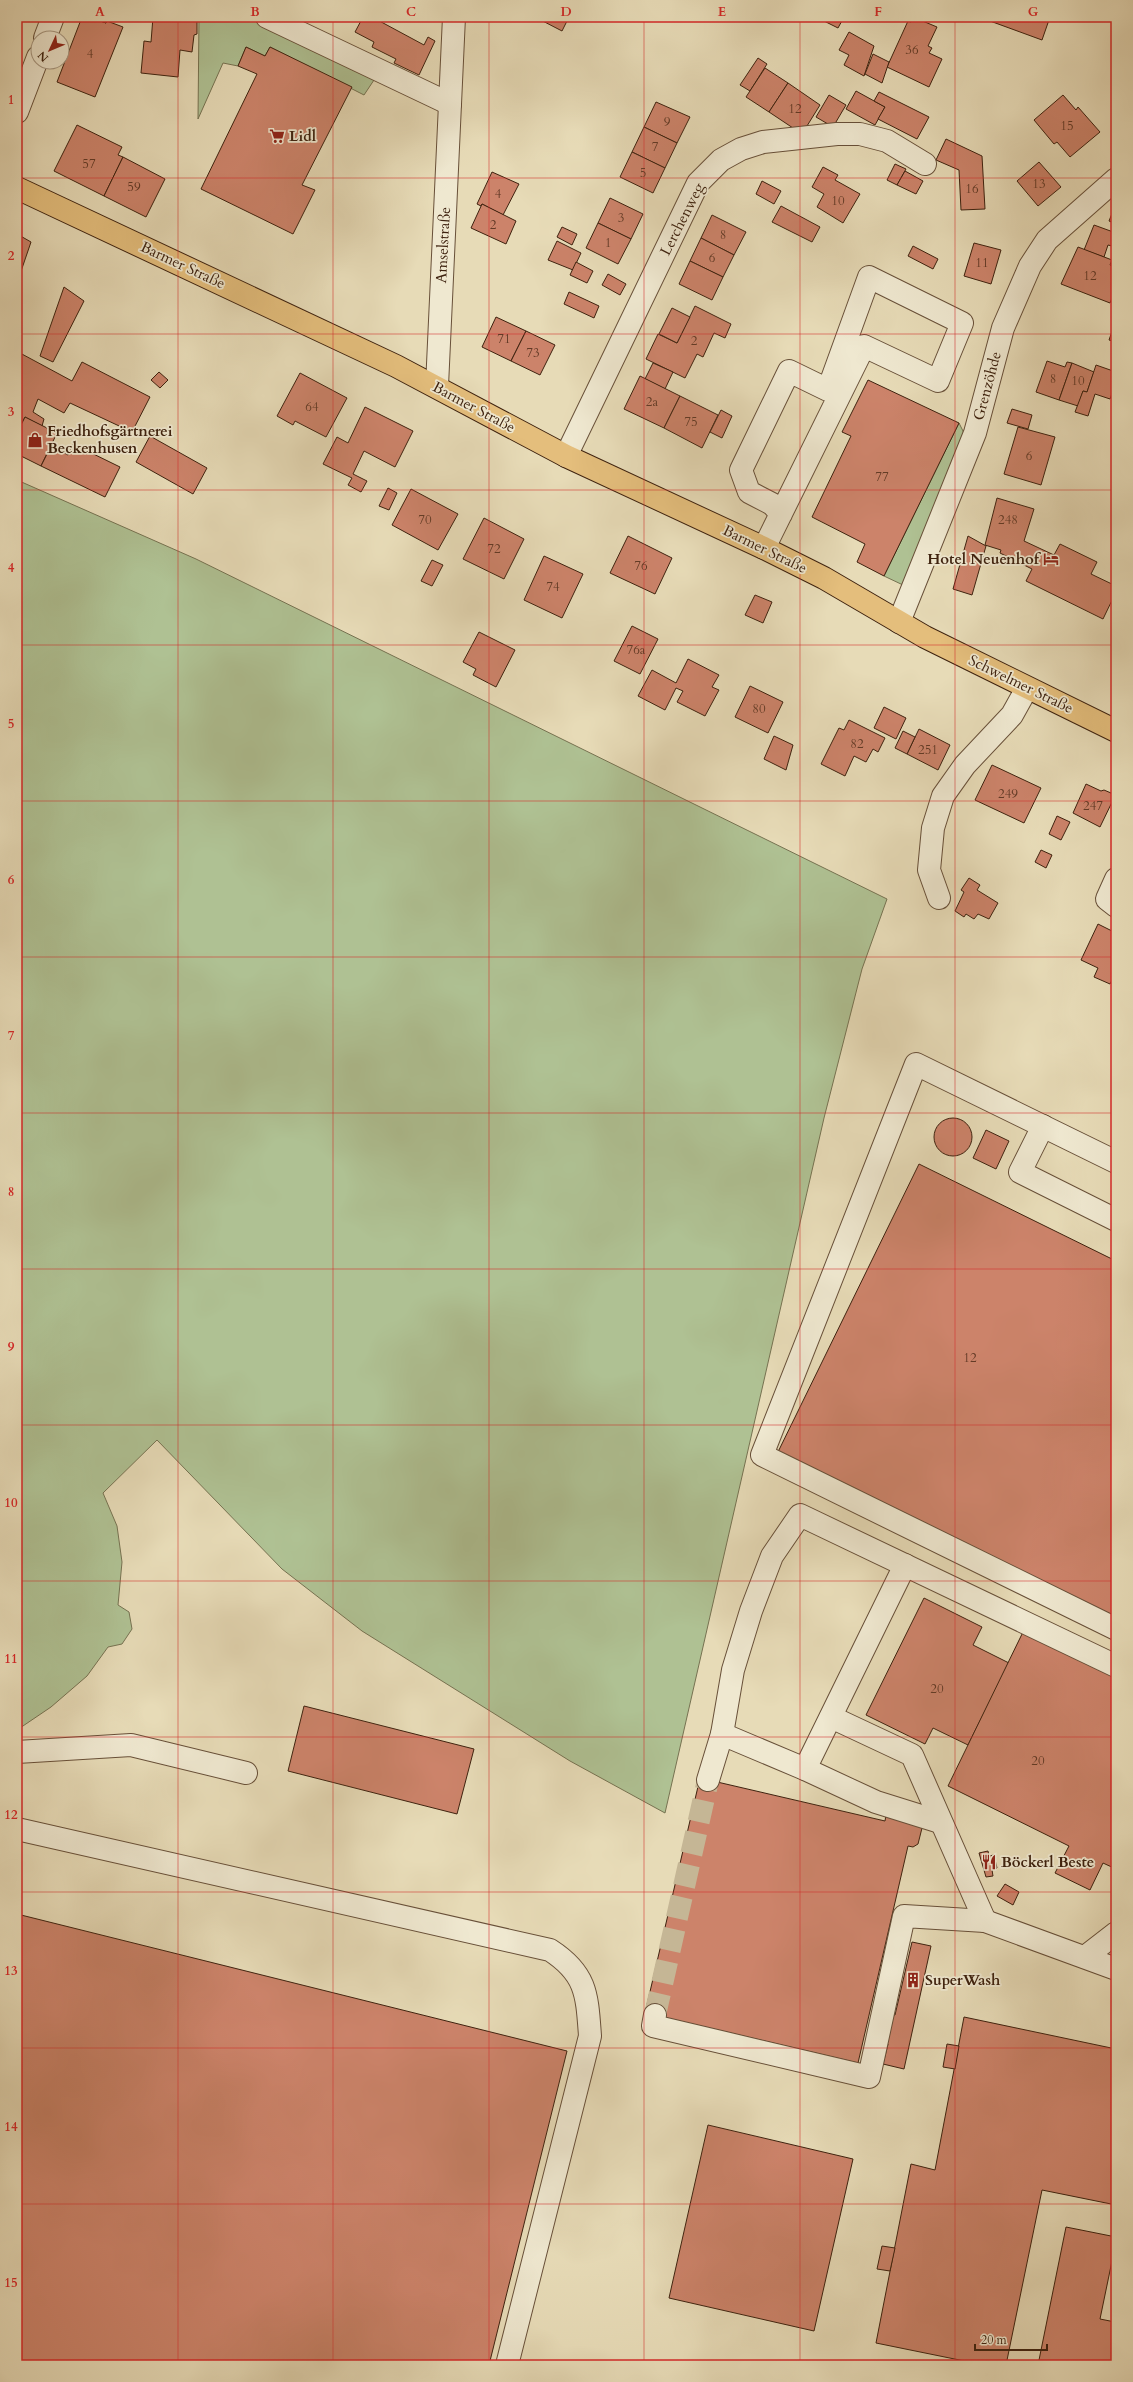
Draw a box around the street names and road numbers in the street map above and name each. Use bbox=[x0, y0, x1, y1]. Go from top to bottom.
street label: Lerchenweg bbox=[655, 179, 709, 259]
street label: Amselstraße bbox=[431, 206, 455, 284]
street label: Barmer Straße bbox=[137, 237, 229, 293]
street label: Grenzöhde bbox=[968, 349, 1006, 423]
street label: Barmer Straße bbox=[429, 377, 519, 437]
street label: Barmer Straße bbox=[720, 520, 810, 578]
street label: Schwelmer Straße bbox=[965, 650, 1077, 718]

